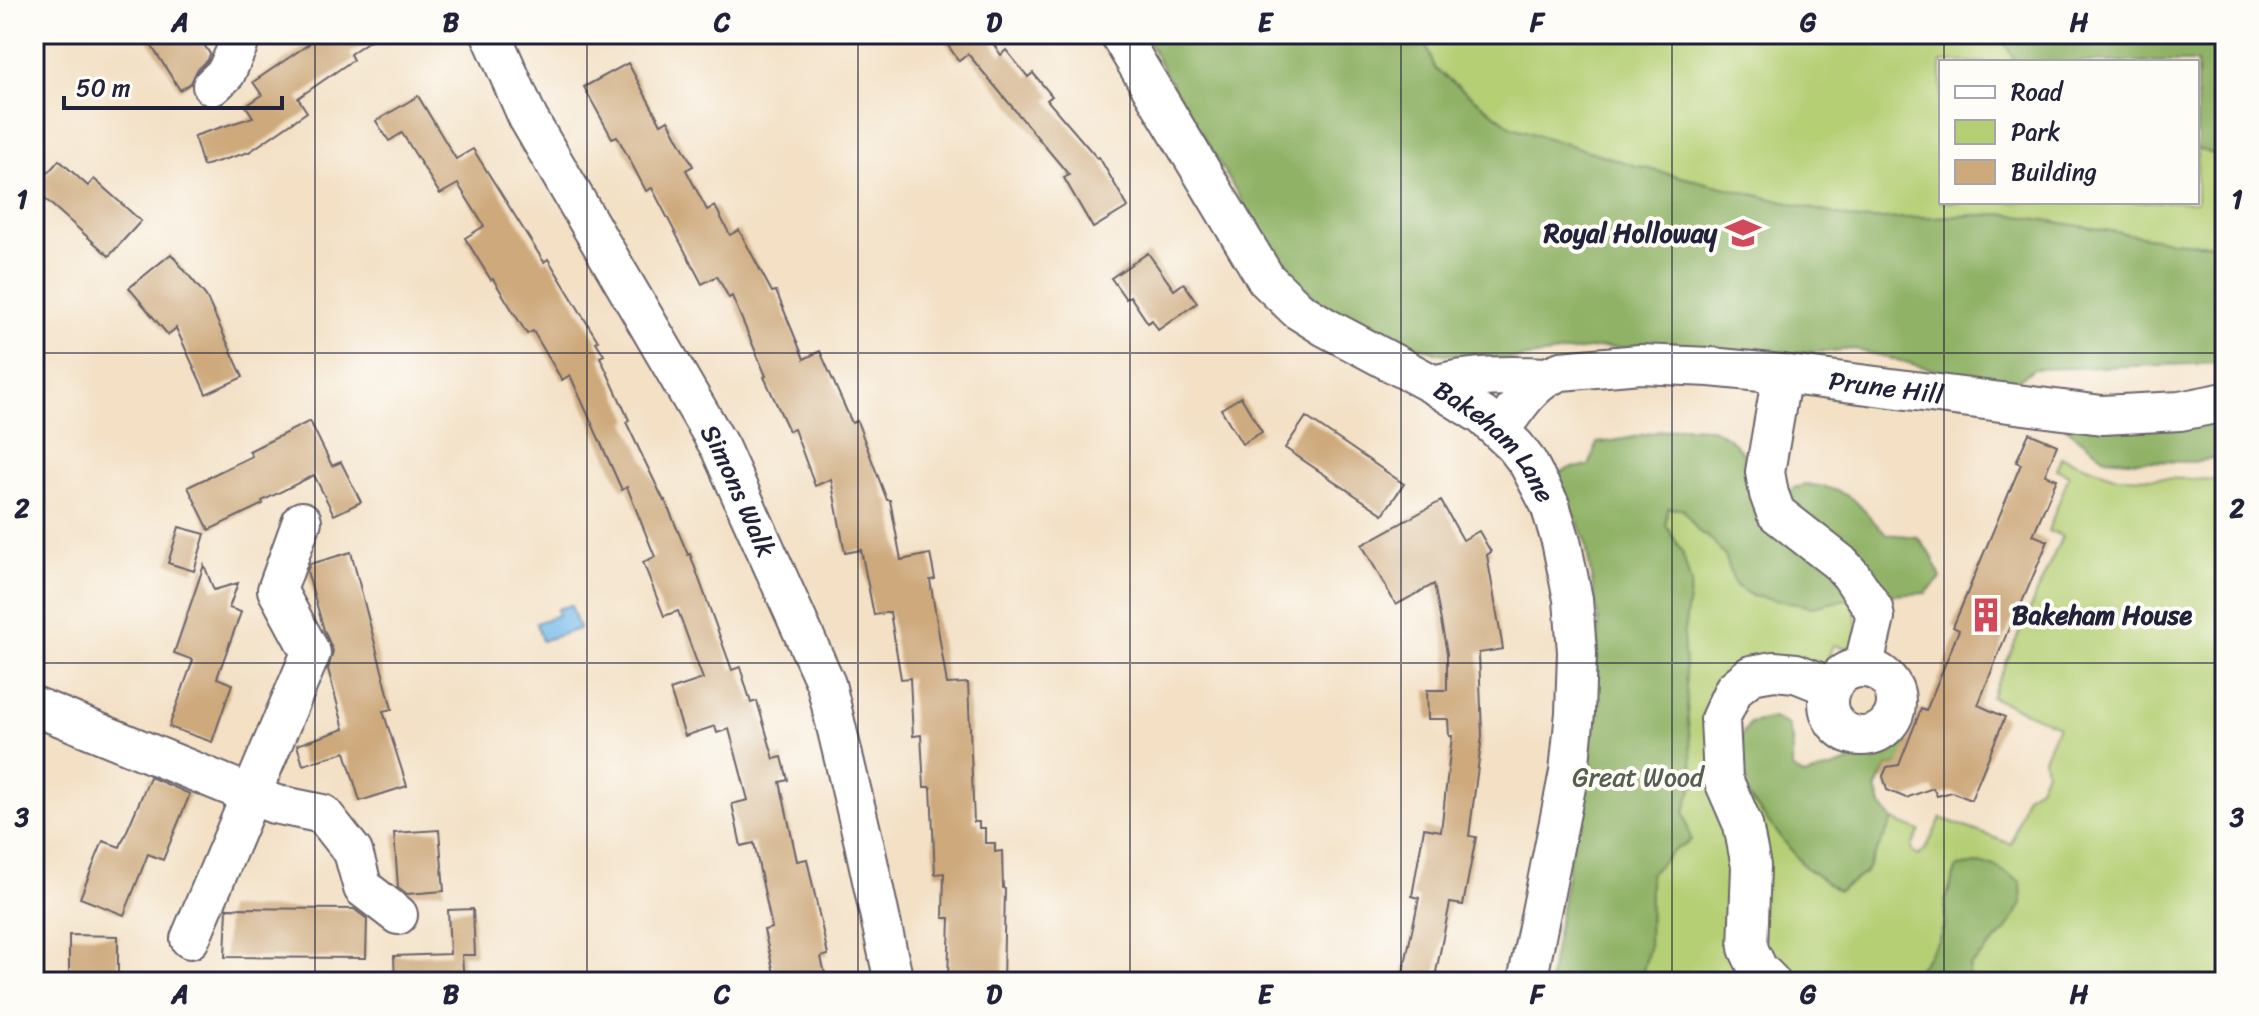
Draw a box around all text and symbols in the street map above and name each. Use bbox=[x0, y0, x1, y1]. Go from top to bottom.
text: A bbox=[170, 0, 189, 45]
text: B bbox=[443, 0, 460, 45]
text: C bbox=[713, 0, 731, 45]
text: D bbox=[986, 0, 1002, 45]
text: E bbox=[1258, 0, 1275, 45]
text: F bbox=[1529, 0, 1546, 45]
text: G bbox=[1800, 0, 1817, 45]
text: H bbox=[2070, 0, 2089, 45]
scale bar bbox=[64, 60, 282, 110]
legend bbox=[1939, 60, 2199, 204]
text: 50 m bbox=[76, 67, 131, 109]
text: Road bbox=[2011, 71, 2065, 113]
text: Park bbox=[2011, 111, 2060, 153]
text: Building bbox=[2011, 151, 2097, 193]
text: 1 bbox=[16, 176, 28, 222]
text: 1 bbox=[2231, 176, 2243, 222]
place label: Royal Holloway bbox=[1543, 210, 1718, 256]
school or university icon: Royal Holloway bbox=[1724, 214, 1762, 252]
street label: Prune Hill bbox=[1826, 357, 1947, 418]
street label: Bakeham Lane bbox=[1424, 367, 1568, 511]
street label: Simons Walk bbox=[688, 415, 789, 565]
text: 2 bbox=[13, 485, 30, 531]
text: 2 bbox=[2228, 485, 2245, 531]
place label: Bakeham House bbox=[2012, 592, 2193, 638]
building icon: Bakeham House bbox=[1967, 596, 2005, 634]
park label: Great Wood bbox=[1572, 754, 1706, 800]
text: 3 bbox=[14, 794, 30, 840]
text: 3 bbox=[2229, 794, 2245, 840]
text: A bbox=[170, 971, 189, 1016]
text: B bbox=[443, 971, 460, 1016]
text: C bbox=[713, 971, 731, 1016]
text: D bbox=[986, 971, 1002, 1016]
text: E bbox=[1258, 971, 1275, 1016]
text: F bbox=[1529, 971, 1546, 1016]
text: G bbox=[1800, 971, 1817, 1016]
text: H bbox=[2070, 971, 2089, 1016]

